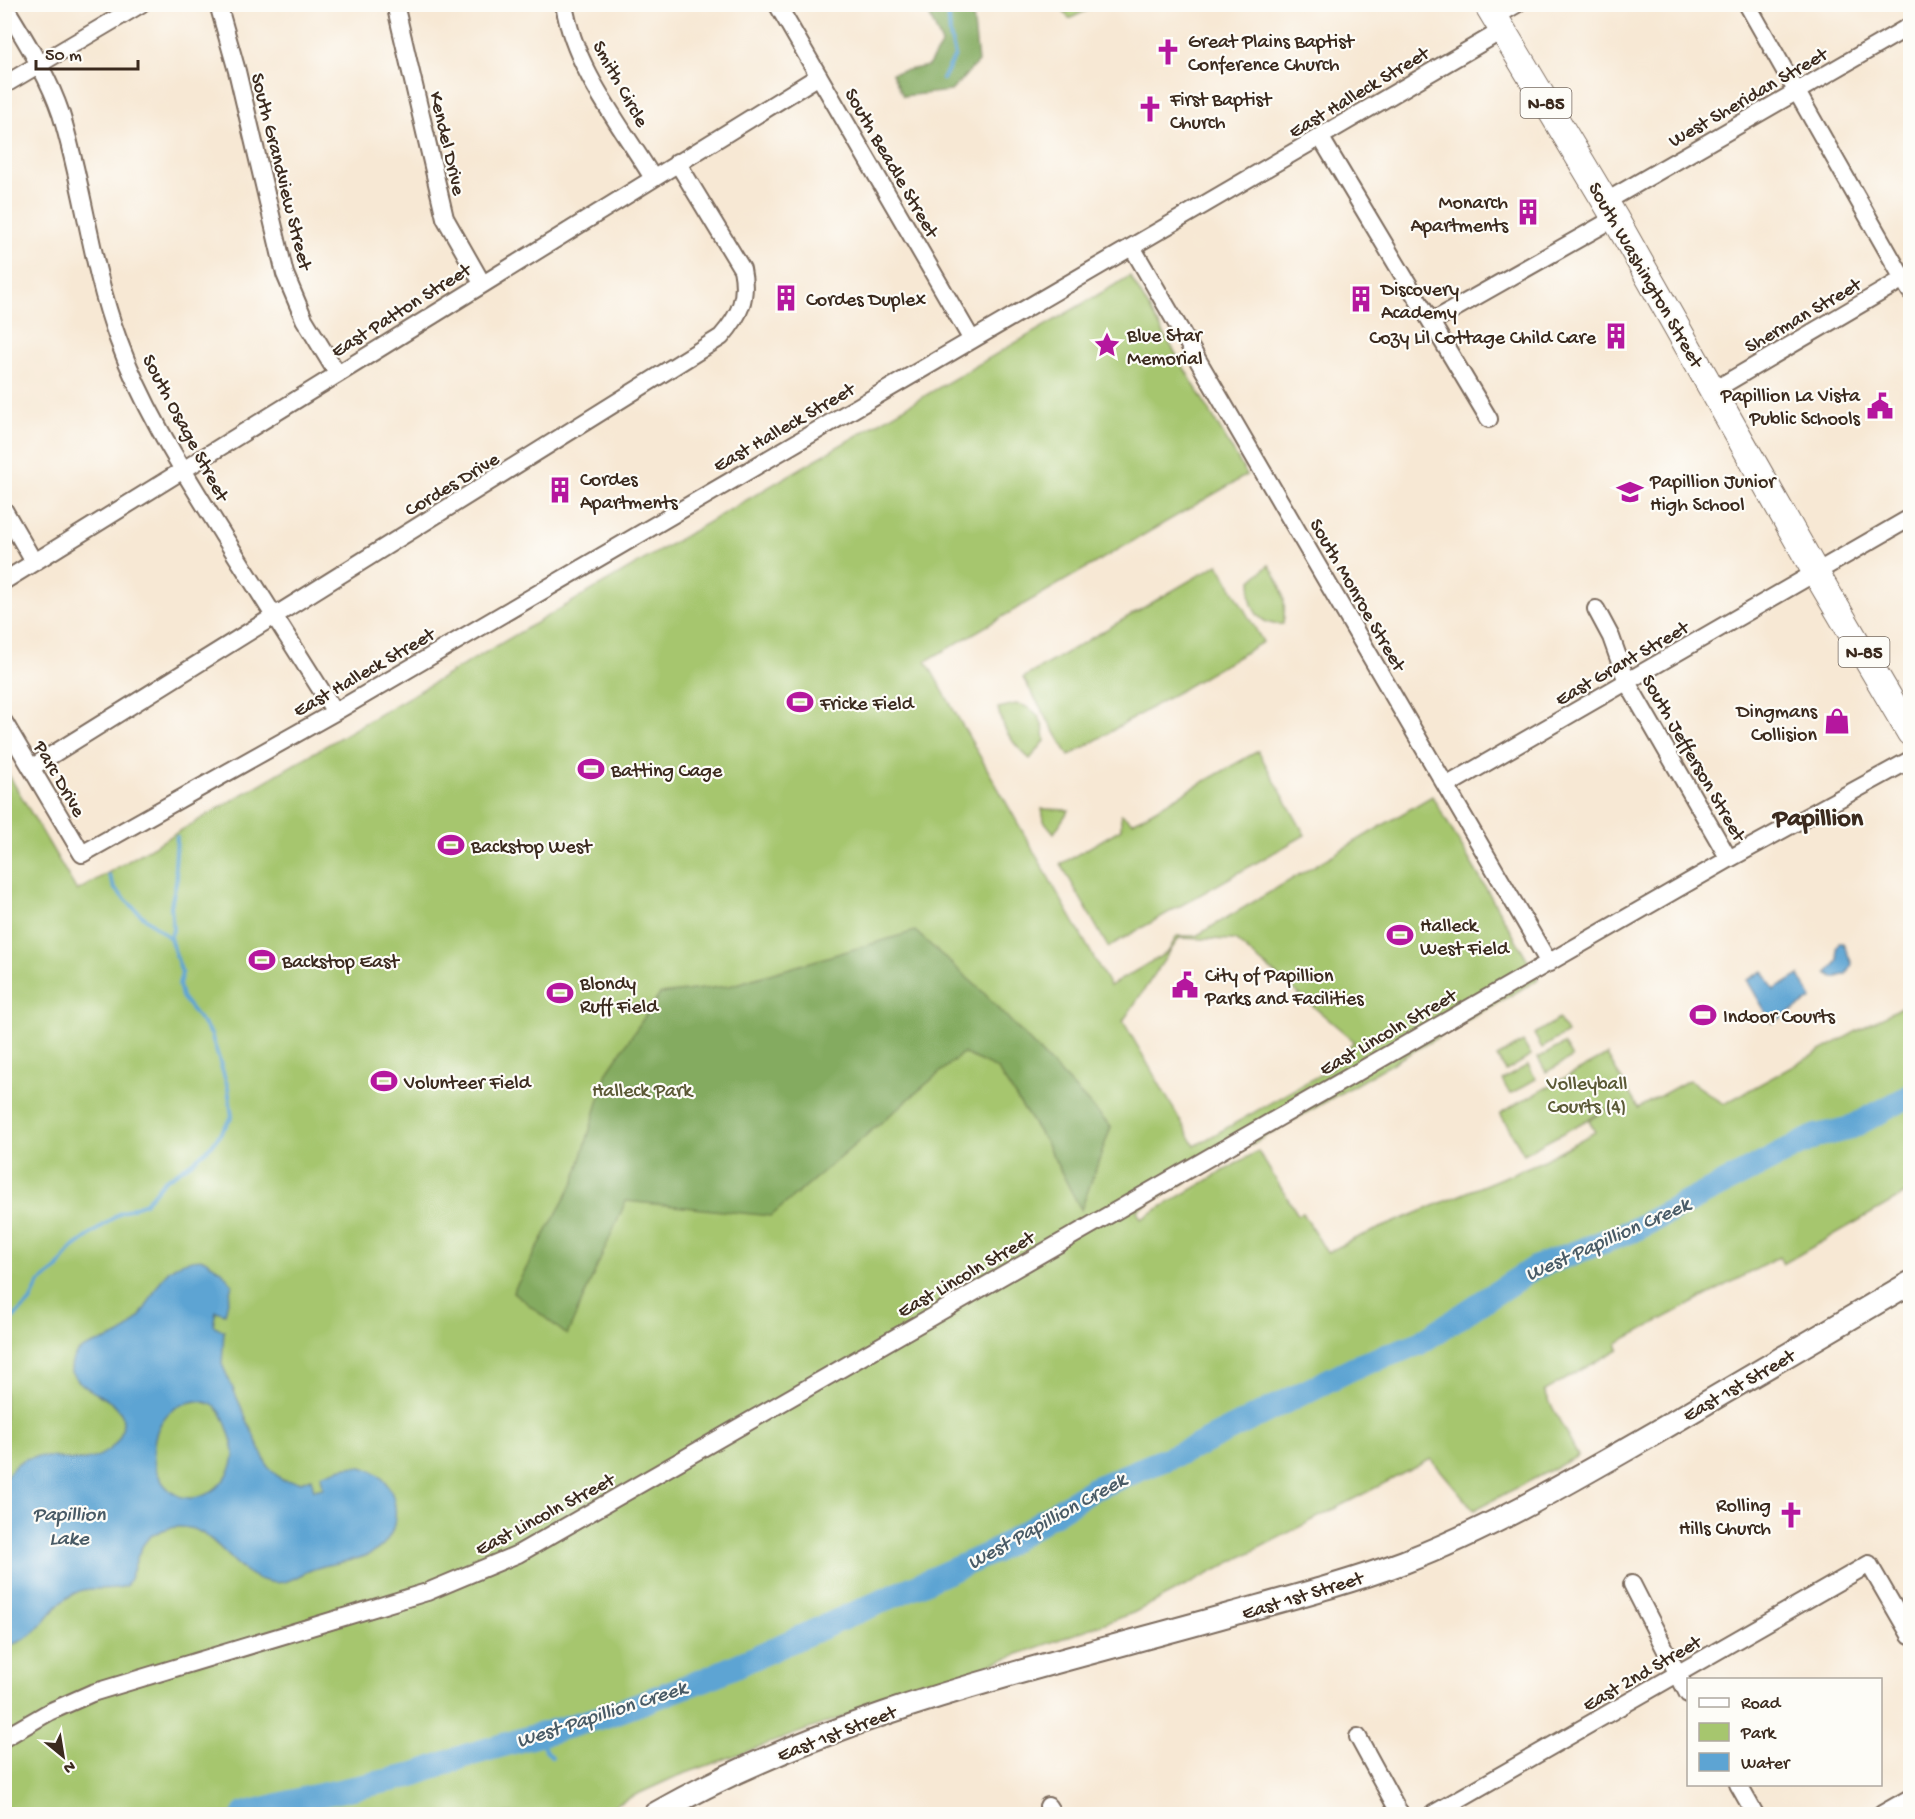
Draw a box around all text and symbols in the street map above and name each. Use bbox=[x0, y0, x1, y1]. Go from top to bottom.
place label: Great Plains Baptist Conference Church bbox=[1188, 32, 1356, 78]
scale bar bbox=[36, 33, 138, 71]
street label: Smith Circle bbox=[586, 37, 652, 133]
church icon: Great Plains Baptist Conference Church bbox=[1153, 37, 1183, 67]
street label: East Halleck Street bbox=[1286, 42, 1436, 145]
street label: West Sheridan Street bbox=[1665, 43, 1834, 154]
text: 50 m bbox=[45, 46, 82, 67]
street label: South Grandview Street bbox=[244, 71, 316, 274]
street label: South Beadle Street bbox=[838, 85, 943, 244]
road number: N-85 bbox=[1520, 88, 1572, 118]
street label: Kendel Drive bbox=[423, 90, 469, 198]
place label: First Baptist Church bbox=[1169, 90, 1273, 136]
church icon: First Baptist Church bbox=[1135, 94, 1165, 124]
street label: South Washington Street bbox=[1581, 179, 1707, 374]
place label: Monarch Apartments bbox=[1410, 193, 1509, 239]
building icon: Monarch Apartments bbox=[1513, 197, 1543, 227]
street label: East Patton Street bbox=[328, 259, 477, 364]
street label: Sherman Street bbox=[1742, 274, 1868, 360]
place label: Discovery Academy bbox=[1379, 280, 1459, 326]
building icon: Cordes Duplex bbox=[771, 283, 801, 313]
building icon: Discovery Academy bbox=[1346, 284, 1376, 314]
place label: Cordes Duplex bbox=[806, 290, 926, 313]
building icon: Cozy Lil Cottage Child Care bbox=[1601, 321, 1631, 351]
place label: Blue Star Memorial bbox=[1126, 326, 1204, 372]
place label: Cozy Lil Cottage Child Care bbox=[1369, 328, 1597, 351]
place icon: Blue Star Memorial bbox=[1092, 330, 1122, 360]
street label: South Osage Street bbox=[136, 351, 233, 508]
street label: East Halleck Street bbox=[710, 378, 861, 479]
place label: Papillion La Vista Public Schools bbox=[1720, 386, 1861, 432]
public building icon: Papillion La Vista Public Schools bbox=[1865, 391, 1895, 421]
street label: Cordes Drive bbox=[401, 448, 505, 523]
place label: Cordes Apartments bbox=[580, 470, 678, 516]
place label: Papillion Junior High School bbox=[1649, 472, 1777, 518]
building icon: Cordes Apartments bbox=[545, 475, 575, 505]
school or university icon: Papillion Junior High School bbox=[1615, 477, 1645, 507]
street label: South Monroe Street bbox=[1303, 515, 1410, 678]
street label: East Grant Street bbox=[1552, 617, 1695, 713]
street label: East Halleck Street bbox=[290, 623, 441, 724]
road number: N-85 bbox=[1838, 637, 1890, 667]
street label: South Jefferson Street bbox=[1635, 671, 1750, 848]
sports icon: Fricke Field bbox=[785, 687, 815, 717]
place label: Fricke Field bbox=[819, 694, 916, 717]
place label: Dingmans Collision bbox=[1735, 702, 1818, 748]
shop icon: Dingmans Collision bbox=[1822, 706, 1852, 736]
street label: Parc Drive bbox=[26, 737, 89, 823]
sports icon: Batting Cage bbox=[576, 754, 606, 784]
place label: Batting Cage bbox=[610, 761, 723, 784]
district label: Papillion bbox=[1771, 805, 1864, 836]
sports icon: Backstop West bbox=[436, 830, 466, 860]
place label: Backstop West bbox=[470, 837, 593, 860]
place label: Halleck West Field bbox=[1420, 916, 1511, 962]
sports icon: Halleck West Field bbox=[1385, 920, 1415, 950]
sports icon: Backstop East bbox=[247, 945, 277, 975]
place label: Backstop East bbox=[281, 952, 400, 975]
place label: City of Papillion Parks and Facilities bbox=[1204, 966, 1364, 1012]
public building icon: City of Papillion Parks and Facilities bbox=[1170, 970, 1200, 1000]
place label: Blondy Ruff Field bbox=[579, 974, 660, 1020]
sports icon: Blondy Ruff Field bbox=[545, 978, 575, 1008]
street label: East Lincoln Street bbox=[1316, 985, 1463, 1083]
sports icon: Indoor Courts bbox=[1688, 1000, 1718, 1030]
place label: Indoor Courts bbox=[1723, 1007, 1835, 1030]
sports icon: Volunteer Field bbox=[369, 1066, 399, 1096]
place label: Volunteer Field bbox=[403, 1073, 533, 1096]
park label: Volleyball Courts (4) bbox=[1546, 1074, 1627, 1120]
park label: Halleck Park bbox=[592, 1081, 694, 1104]
water label: West Papillion Creek bbox=[1522, 1193, 1697, 1289]
street label: East Lincoln Street bbox=[894, 1227, 1041, 1325]
street label: East 1st Street bbox=[1680, 1345, 1801, 1428]
water label: West Papillion Creek bbox=[964, 1468, 1134, 1577]
street label: East Lincoln Street bbox=[472, 1469, 621, 1562]
place label: Rolling Hills Church bbox=[1679, 1496, 1771, 1542]
church icon: Rolling Hills Church bbox=[1776, 1500, 1806, 1530]
water label: Papillion Lake bbox=[33, 1504, 106, 1553]
street label: East 1st Street bbox=[1240, 1567, 1368, 1627]
street label: East 2nd Street bbox=[1579, 1631, 1708, 1718]
water label: West Papillion Creek bbox=[514, 1676, 693, 1756]
legend bbox=[1687, 1678, 1882, 1786]
text: Road bbox=[1741, 1694, 1782, 1715]
street label: East 1st Street bbox=[775, 1701, 902, 1768]
text: Park bbox=[1740, 1724, 1777, 1745]
north arrow bbox=[33, 1726, 93, 1786]
text: Water bbox=[1741, 1754, 1791, 1775]
text: N bbox=[59, 1755, 78, 1777]

